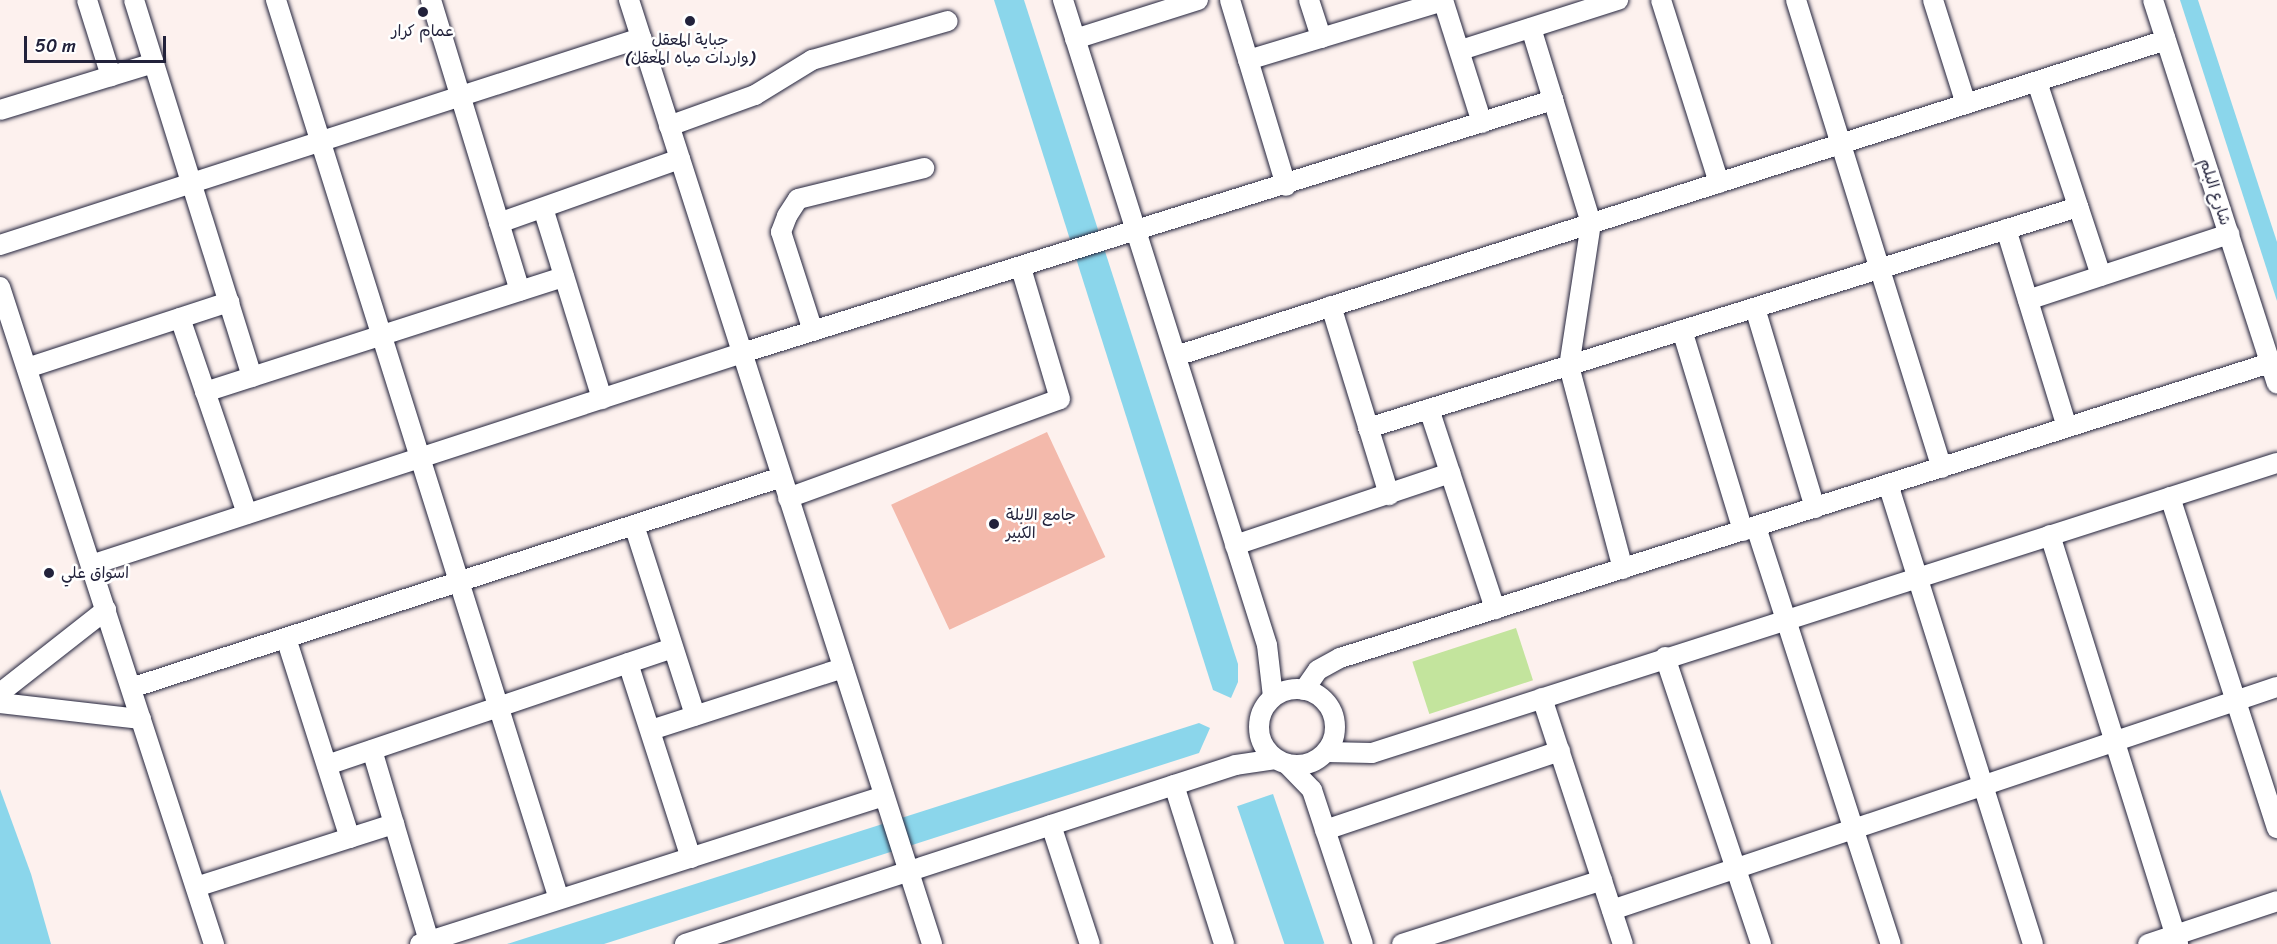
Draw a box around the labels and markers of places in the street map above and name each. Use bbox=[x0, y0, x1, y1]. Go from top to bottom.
marker: عمام كرار bbox=[416, 5, 430, 19]
marker: جباية المعقل (واردات مياه المعقل) bbox=[683, 14, 697, 28]
place label: عمام كرار bbox=[391, 21, 455, 41]
place label: جباية المعقل (واردات مياه المعقل) bbox=[625, 30, 755, 68]
place label: جامع الابلة الكبير bbox=[1006, 505, 1076, 543]
marker: جامع الابلة الكبير bbox=[987, 517, 1001, 531]
place label: اسواق علي bbox=[61, 563, 129, 583]
marker: اسواق علي bbox=[42, 566, 56, 580]

